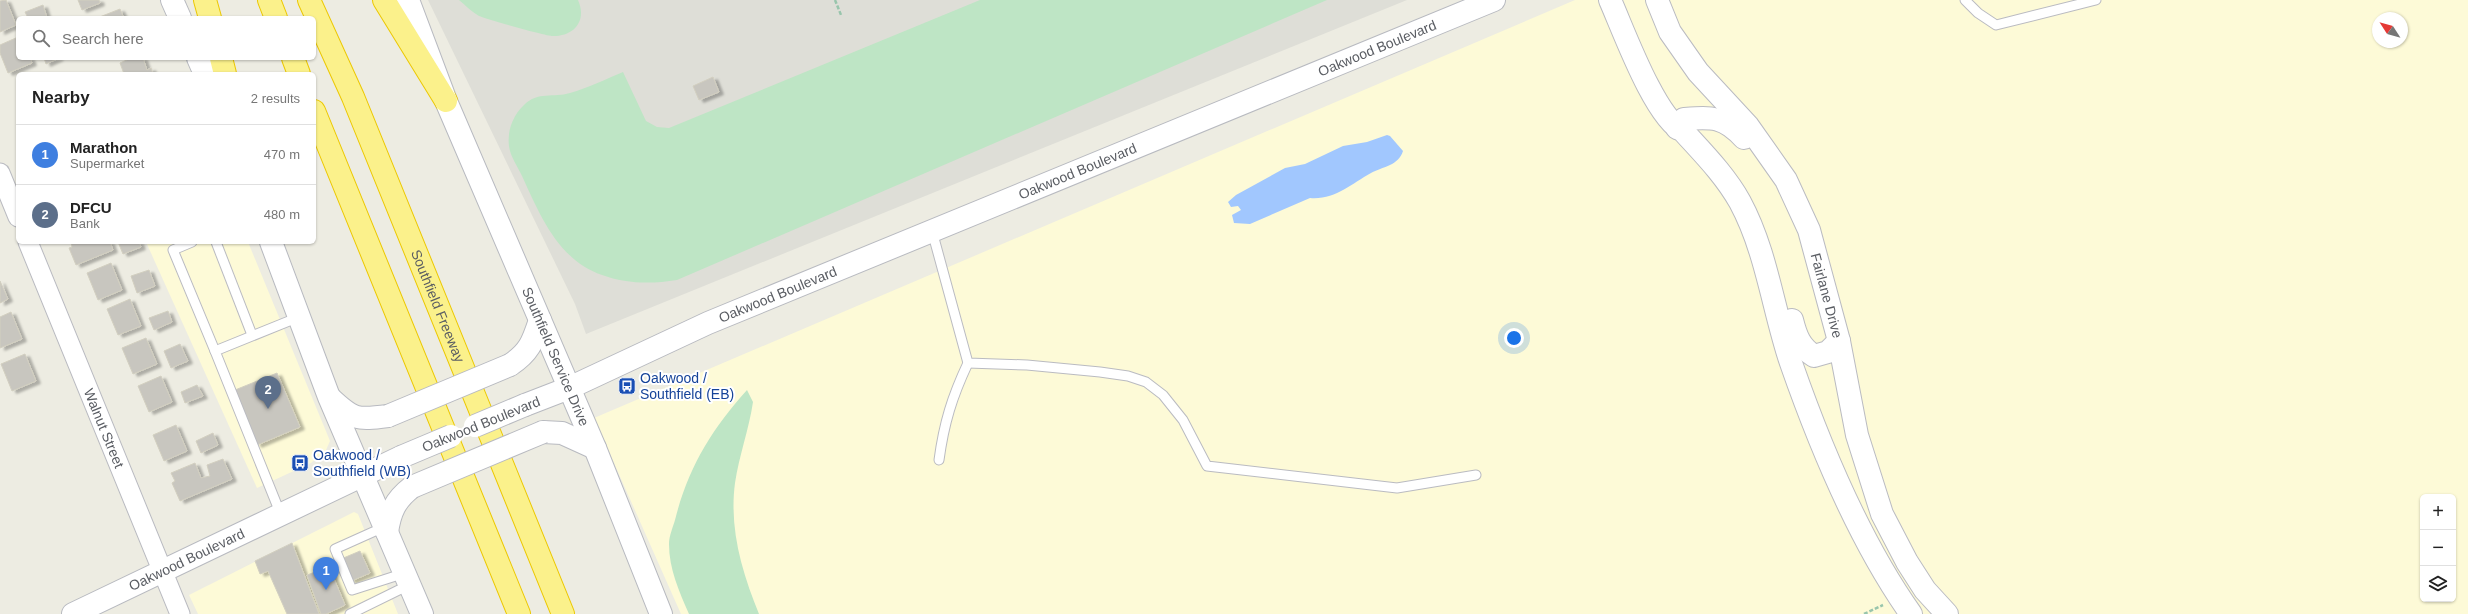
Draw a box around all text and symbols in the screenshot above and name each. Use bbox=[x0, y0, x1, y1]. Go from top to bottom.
north arrow bbox=[2372, 12, 2408, 48]
search box bbox=[16, 16, 316, 60]
street label: Oakwood Boulevard bbox=[1316, 17, 1439, 79]
icon: search bbox=[30, 27, 52, 49]
text: Search here bbox=[62, 30, 144, 47]
text: Nearby bbox=[32, 88, 90, 107]
text: 2 results bbox=[251, 91, 300, 106]
text: Marathon bbox=[70, 139, 138, 156]
street label: Oakwood Boulevard bbox=[1016, 140, 1139, 203]
text: 1 bbox=[41, 147, 49, 162]
text: 470 m bbox=[264, 147, 300, 162]
text: Supermarket bbox=[70, 156, 144, 171]
text: DFCU bbox=[70, 199, 112, 216]
text: 2 bbox=[41, 207, 49, 222]
text: 480 m bbox=[264, 207, 300, 222]
text: Bank bbox=[70, 216, 100, 231]
street label: Southfield Freeway bbox=[408, 247, 468, 365]
street label: Fairlane Drive bbox=[1808, 251, 1846, 340]
street label: Oakwood Boulevard bbox=[716, 263, 839, 326]
street label: Southfield Service Drive bbox=[519, 285, 593, 429]
your location bbox=[1504, 328, 1524, 348]
place label: Oakwood / Southfield (EB) bbox=[640, 370, 734, 402]
pin: 2 bbox=[255, 376, 281, 409]
bus stop icon: Oakwood / Southfield (EB) bbox=[617, 376, 637, 396]
street label: Walnut Street bbox=[81, 386, 127, 470]
street label: Oakwood Boulevard bbox=[420, 393, 542, 455]
place label: Oakwood / Southfield (WB) bbox=[313, 447, 411, 479]
bus stop icon: Oakwood / Southfield (WB) bbox=[290, 453, 310, 473]
map controls bbox=[2420, 494, 2456, 602]
button: + bbox=[2420, 494, 2456, 530]
street label: Oakwood Boulevard bbox=[126, 525, 247, 594]
button: − bbox=[2420, 530, 2456, 566]
pin: 1 bbox=[313, 557, 339, 590]
button: layers bbox=[2420, 566, 2456, 602]

